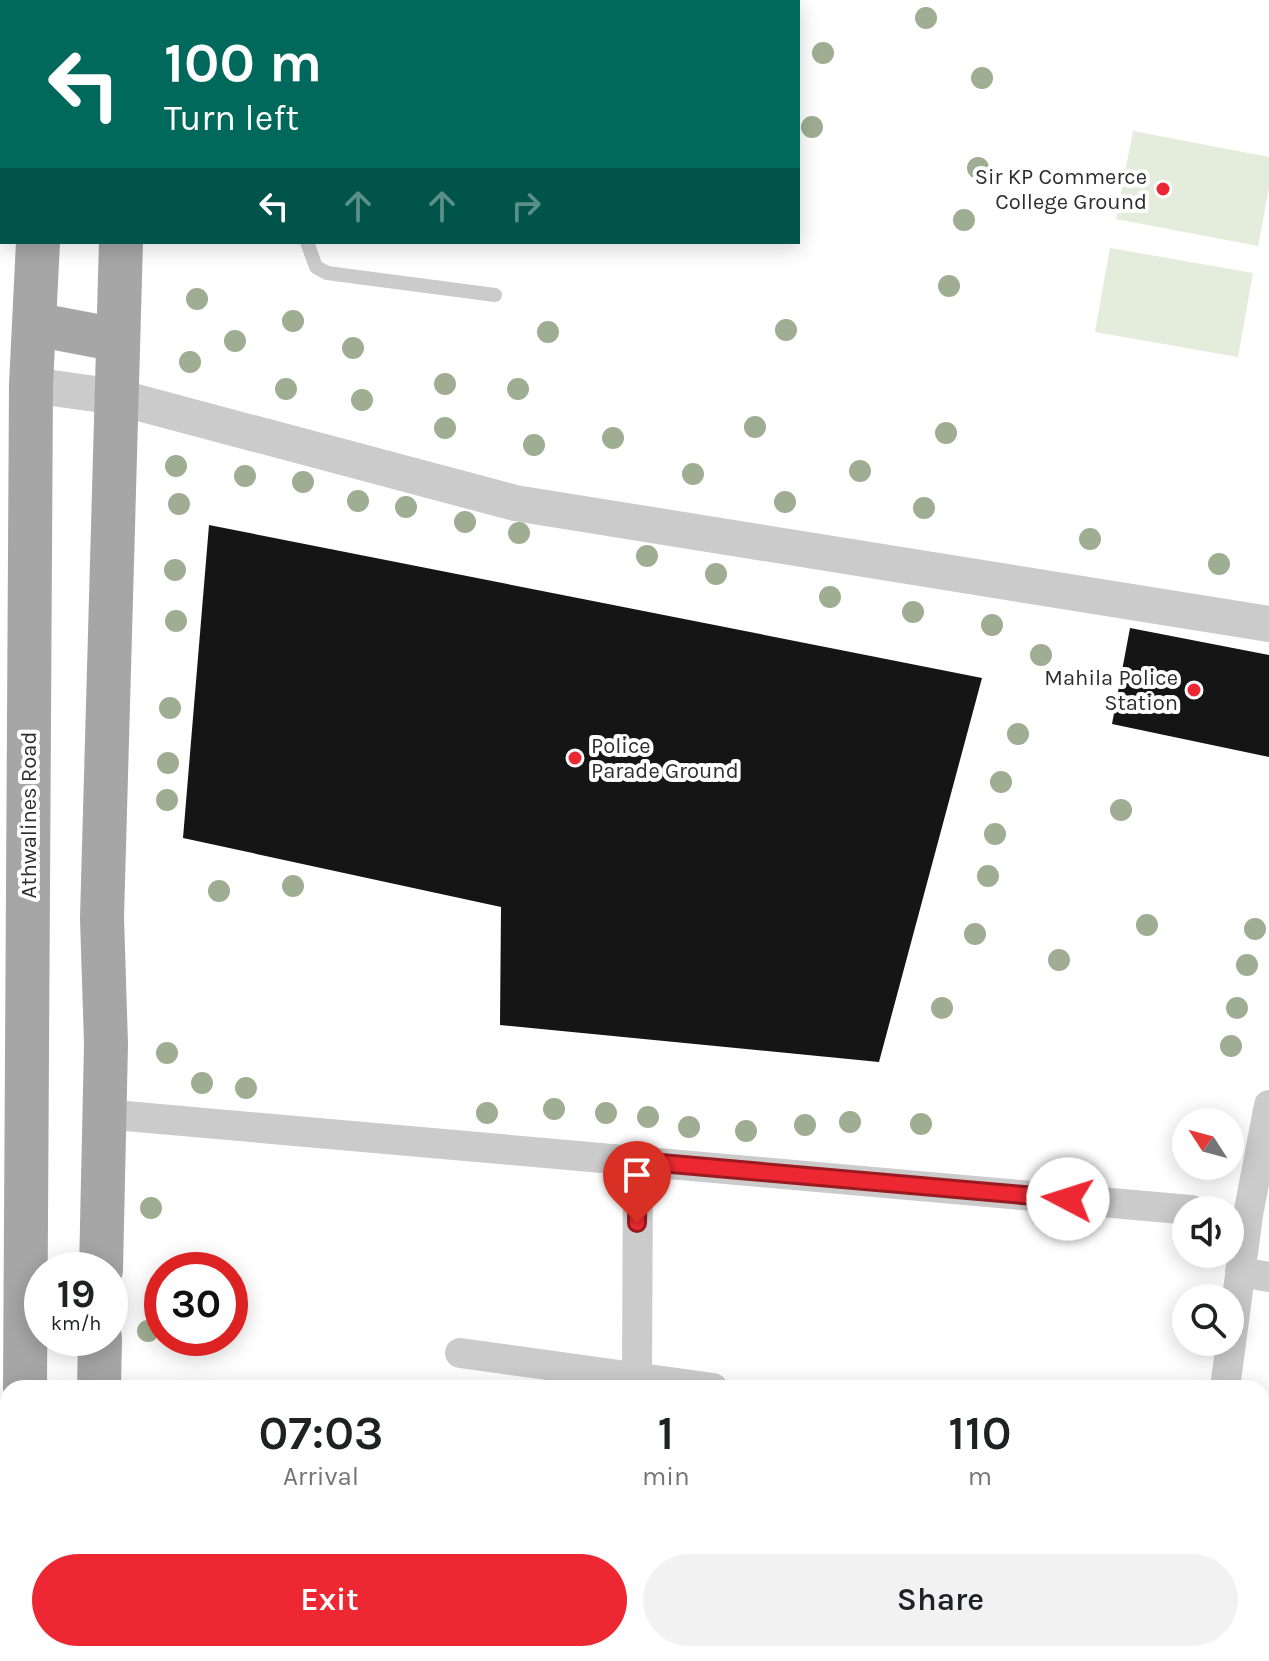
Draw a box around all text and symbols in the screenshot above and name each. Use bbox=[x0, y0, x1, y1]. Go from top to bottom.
text: 100 m bbox=[164, 30, 322, 95]
icon: left bbox=[32, 32, 136, 136]
text: Turn left bbox=[164, 97, 299, 139]
place label: Sir KP Commerce College Ground bbox=[975, 164, 1147, 215]
marker: Sir KP Commerce College Ground bbox=[1154, 180, 1172, 198]
icon: left bbox=[252, 184, 296, 228]
icon: ahead bbox=[336, 184, 380, 228]
icon: ahead bbox=[420, 184, 464, 228]
icon: right bbox=[504, 184, 548, 228]
place label: Mahila Police Station bbox=[1044, 665, 1178, 716]
marker: Mahila Police Station bbox=[1185, 681, 1203, 699]
street label: Athwalines Road bbox=[16, 732, 42, 898]
place label: Police Parade Ground bbox=[591, 733, 739, 784]
marker: Police Parade Ground bbox=[566, 749, 584, 767]
north arrow bbox=[1172, 1108, 1244, 1180]
map controls bbox=[1172, 1108, 1244, 1356]
pin bbox=[603, 1141, 671, 1223]
icon: arrive bbox=[615, 1153, 659, 1197]
position arrow bbox=[1026, 1157, 1110, 1241]
button: sound bbox=[1172, 1196, 1244, 1268]
speed limit sign: 30 bbox=[144, 1252, 248, 1356]
text: 19 bbox=[57, 1270, 95, 1317]
button: search bbox=[1172, 1284, 1244, 1356]
text: km/h bbox=[51, 1312, 101, 1335]
text: 07:03 bbox=[258, 1405, 384, 1461]
text: 1 bbox=[657, 1405, 674, 1461]
text: 110 bbox=[948, 1405, 1012, 1461]
text: Arrival bbox=[283, 1461, 359, 1492]
text: min bbox=[642, 1461, 690, 1492]
text: m bbox=[968, 1461, 992, 1492]
button: Exit bbox=[32, 1554, 627, 1646]
button: Share bbox=[643, 1554, 1238, 1646]

